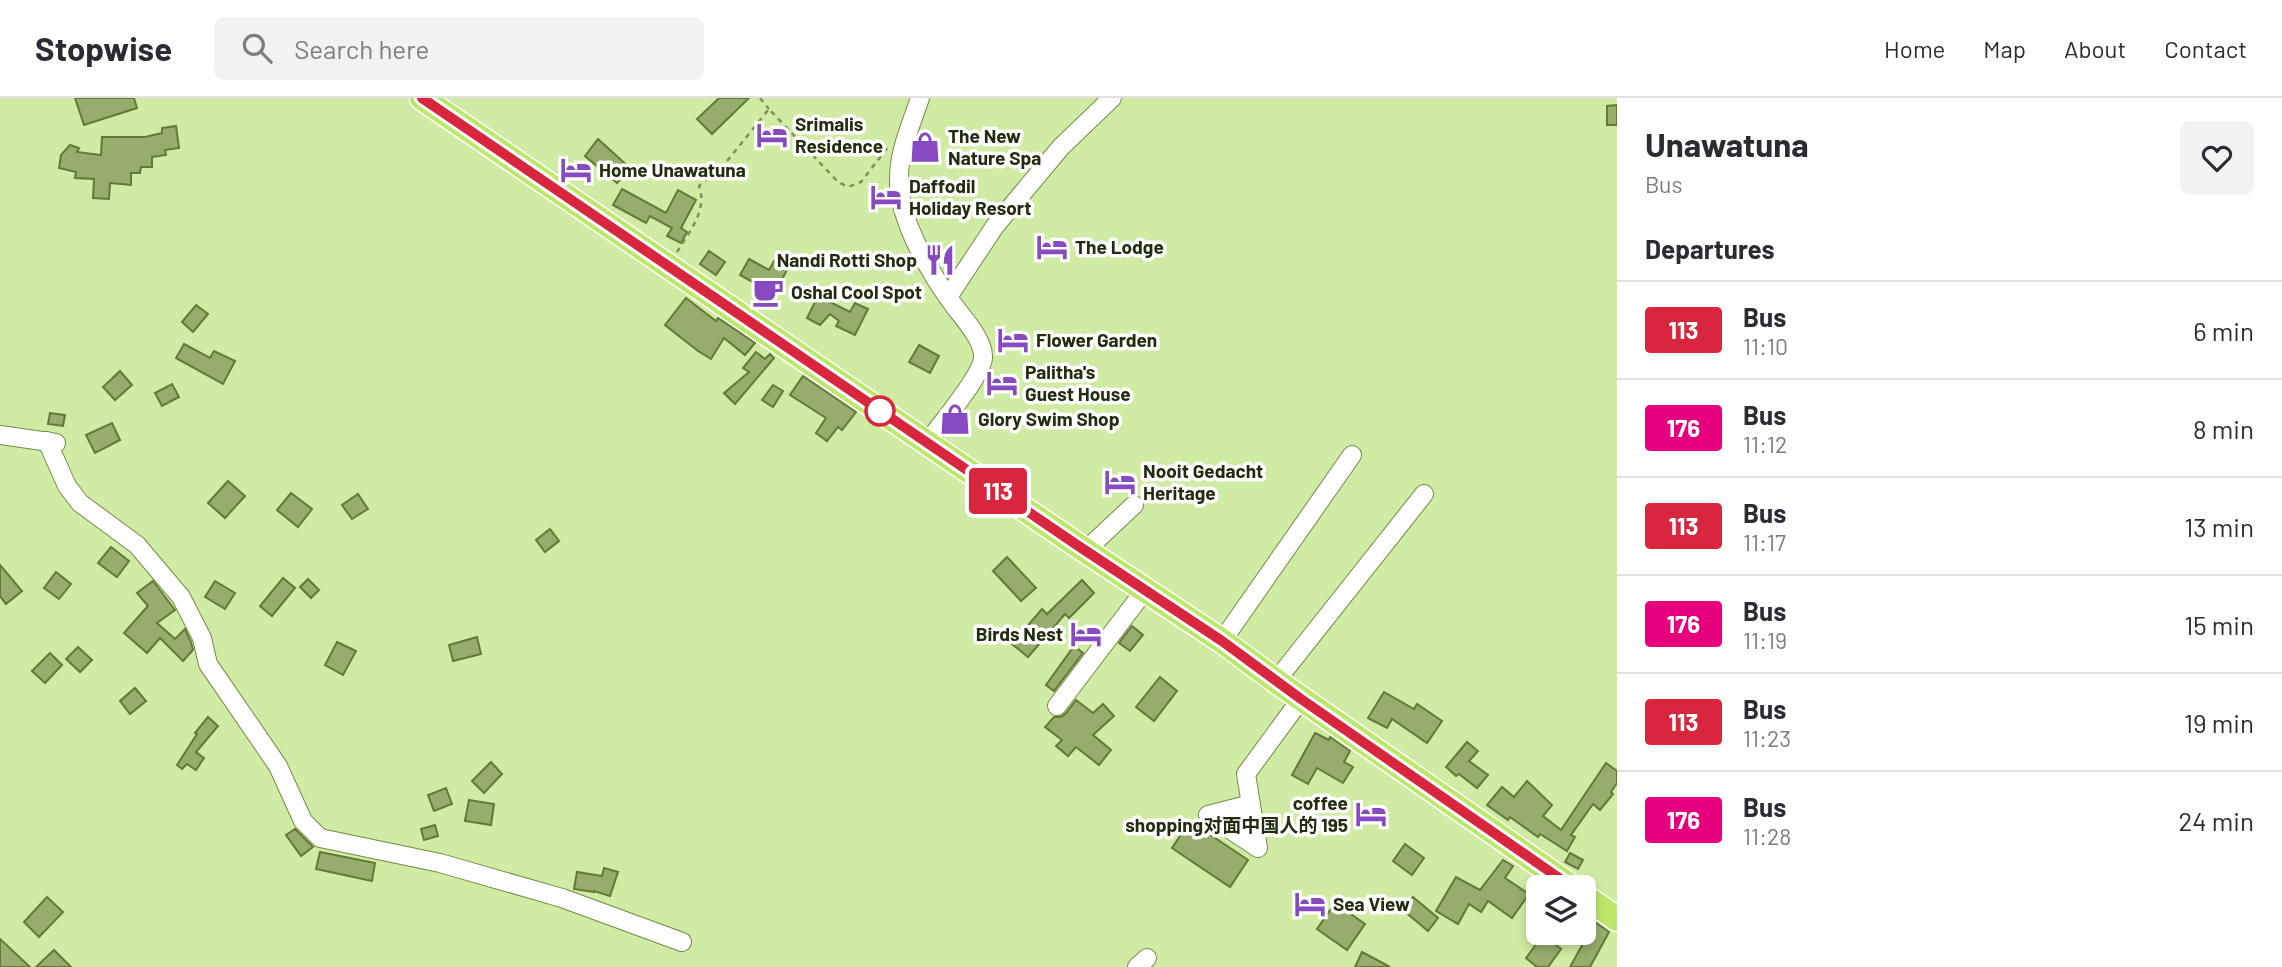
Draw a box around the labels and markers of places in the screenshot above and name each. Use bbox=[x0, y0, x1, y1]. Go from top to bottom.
place label: Srimalis Residence bbox=[795, 112, 883, 157]
hotel icon: Srimalis Residence bbox=[755, 118, 789, 152]
place label: The New Nature Spa bbox=[948, 124, 1041, 169]
shop icon: The New Nature Spa bbox=[908, 130, 942, 164]
hotel icon: Home Unawatuna bbox=[559, 153, 593, 187]
place label: Home Unawatuna bbox=[599, 158, 746, 181]
place label: Daffodil Holiday Resort bbox=[909, 174, 1031, 219]
hotel icon: Daffodil Holiday Resort bbox=[869, 180, 903, 214]
hotel icon: The Lodge bbox=[1035, 230, 1069, 264]
place label: The Lodge bbox=[1075, 235, 1164, 258]
restaurant icon: Nandi Rotti Shop bbox=[923, 243, 957, 277]
place label: Nandi Rotti Shop bbox=[777, 248, 917, 271]
cafe icon: Oshal Cool Spot bbox=[751, 275, 785, 309]
place label: Oshal Cool Spot bbox=[791, 280, 922, 303]
hotel icon: Flower Garden bbox=[996, 323, 1030, 357]
place label: Flower Garden bbox=[1036, 328, 1157, 351]
place label: Palitha's Guest House bbox=[1025, 360, 1131, 405]
hotel icon: Palitha's Guest House bbox=[985, 366, 1019, 400]
unlabelled marker bbox=[865, 396, 895, 426]
shop icon: Glory Swim Shop bbox=[938, 402, 972, 436]
place label: Glory Swim Shop bbox=[978, 407, 1120, 430]
place label: Nooit Gedacht Heritage bbox=[1143, 459, 1263, 504]
hotel icon: Nooit Gedacht Heritage bbox=[1103, 465, 1137, 499]
hotel icon: Birds Nest bbox=[1069, 617, 1103, 651]
place label: Birds Nest bbox=[976, 622, 1063, 645]
place label: coffee shopping对面中国人的 195 bbox=[1125, 791, 1348, 836]
hotel icon: coffee shopping对面中国人的 195 bbox=[1354, 797, 1388, 831]
hotel icon: Sea View bbox=[1293, 887, 1327, 921]
place label: Sea View bbox=[1333, 892, 1410, 915]

